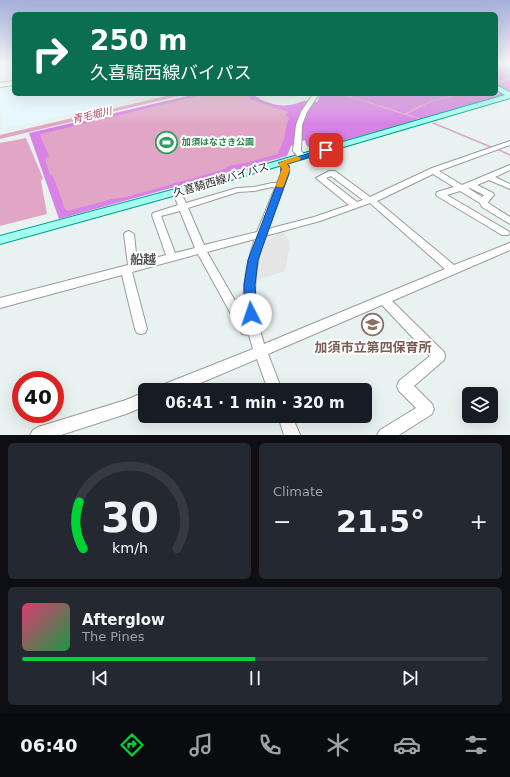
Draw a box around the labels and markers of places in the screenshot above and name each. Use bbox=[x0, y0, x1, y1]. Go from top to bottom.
sports icon: 加須はなさき公園 bbox=[153, 129, 179, 155]
pin bbox=[309, 133, 343, 167]
place label: 加須はなさき公園 bbox=[181, 137, 254, 147]
school or university icon: 加須市立第四保育所 bbox=[360, 312, 386, 338]
place label: 加須市立第四保育所 bbox=[314, 340, 432, 355]

